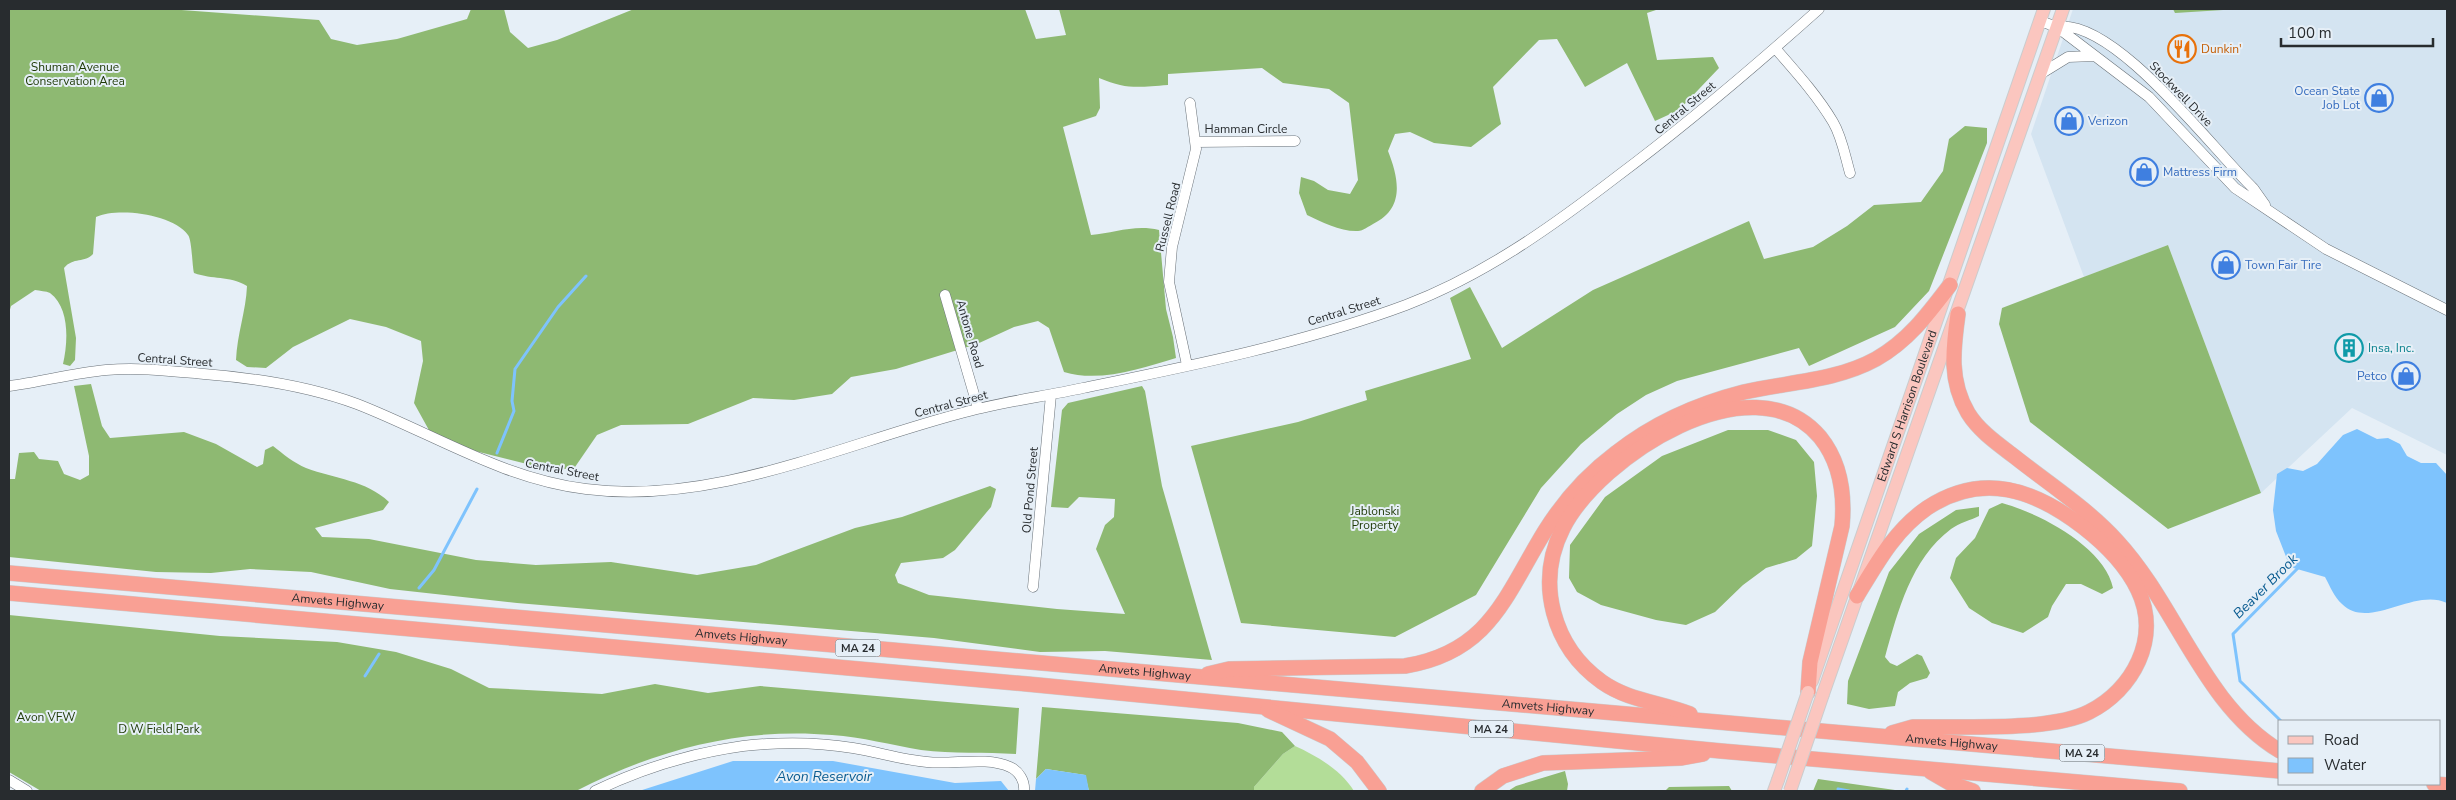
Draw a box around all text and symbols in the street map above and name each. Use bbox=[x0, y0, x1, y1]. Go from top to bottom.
scale bar bbox=[2281, 15, 2434, 47]
text: 100 m bbox=[2288, 23, 2332, 43]
restaurant icon: Dunkin' bbox=[2167, 34, 2197, 64]
place label: Dunkin' bbox=[2201, 41, 2242, 57]
street label: Stockwell Drive bbox=[2146, 58, 2216, 130]
park label: Shuman Avenue Conservation Area bbox=[25, 59, 125, 89]
street label: Central Street bbox=[1651, 77, 1719, 138]
place label: Ocean State Job Lot bbox=[2294, 83, 2361, 113]
shop icon: Ocean State Job Lot bbox=[2364, 83, 2394, 113]
shop icon: Verizon bbox=[2054, 106, 2084, 136]
place label: Verizon bbox=[2087, 113, 2128, 129]
street label: Hamman Circle bbox=[1205, 121, 1287, 137]
shop icon: Mattress Firm bbox=[2129, 157, 2159, 187]
place label: Mattress Firm bbox=[2163, 164, 2237, 180]
street label: Russell Road bbox=[1152, 181, 1184, 253]
shop icon: Town Fair Tire bbox=[2211, 250, 2241, 280]
place label: Town Fair Tire bbox=[2245, 257, 2321, 273]
street label: Central Street bbox=[1306, 292, 1383, 330]
street label: Antone Road bbox=[953, 298, 987, 370]
street label: Edward S Harrison Boulevard bbox=[1873, 328, 1941, 484]
building icon: Insa, Inc. bbox=[2334, 333, 2364, 363]
place label: Insa, Inc. bbox=[2368, 340, 2414, 356]
street label: Central Street bbox=[137, 349, 214, 371]
shop icon: Petco bbox=[2391, 361, 2421, 391]
place label: Petco bbox=[2357, 368, 2387, 384]
street label: Central Street bbox=[913, 386, 990, 421]
street label: Old Pond Street bbox=[1018, 445, 1042, 534]
street label: Central Street bbox=[524, 455, 601, 485]
park label: Jablonski Property bbox=[1350, 503, 1399, 533]
water label: Beaver Brook bbox=[2229, 549, 2303, 623]
street label: Amvets Highway bbox=[291, 590, 385, 614]
street label: Amvets Highway bbox=[694, 625, 789, 649]
road number: MA 24 bbox=[836, 640, 880, 656]
street label: Amvets Highway bbox=[1098, 660, 1192, 684]
street label: Amvets Highway bbox=[1501, 695, 1596, 719]
park label: Avon VFW bbox=[16, 709, 76, 725]
legend bbox=[2278, 720, 2441, 785]
park label: D W Field Park bbox=[118, 721, 201, 737]
road number: MA 24 bbox=[1468, 721, 1514, 738]
street label: Amvets Highway bbox=[1905, 730, 1999, 754]
text: Road bbox=[2324, 730, 2359, 750]
road number: MA 24 bbox=[2060, 744, 2104, 761]
text: Water bbox=[2324, 755, 2367, 775]
water label: Avon Reservoir bbox=[775, 767, 873, 786]

